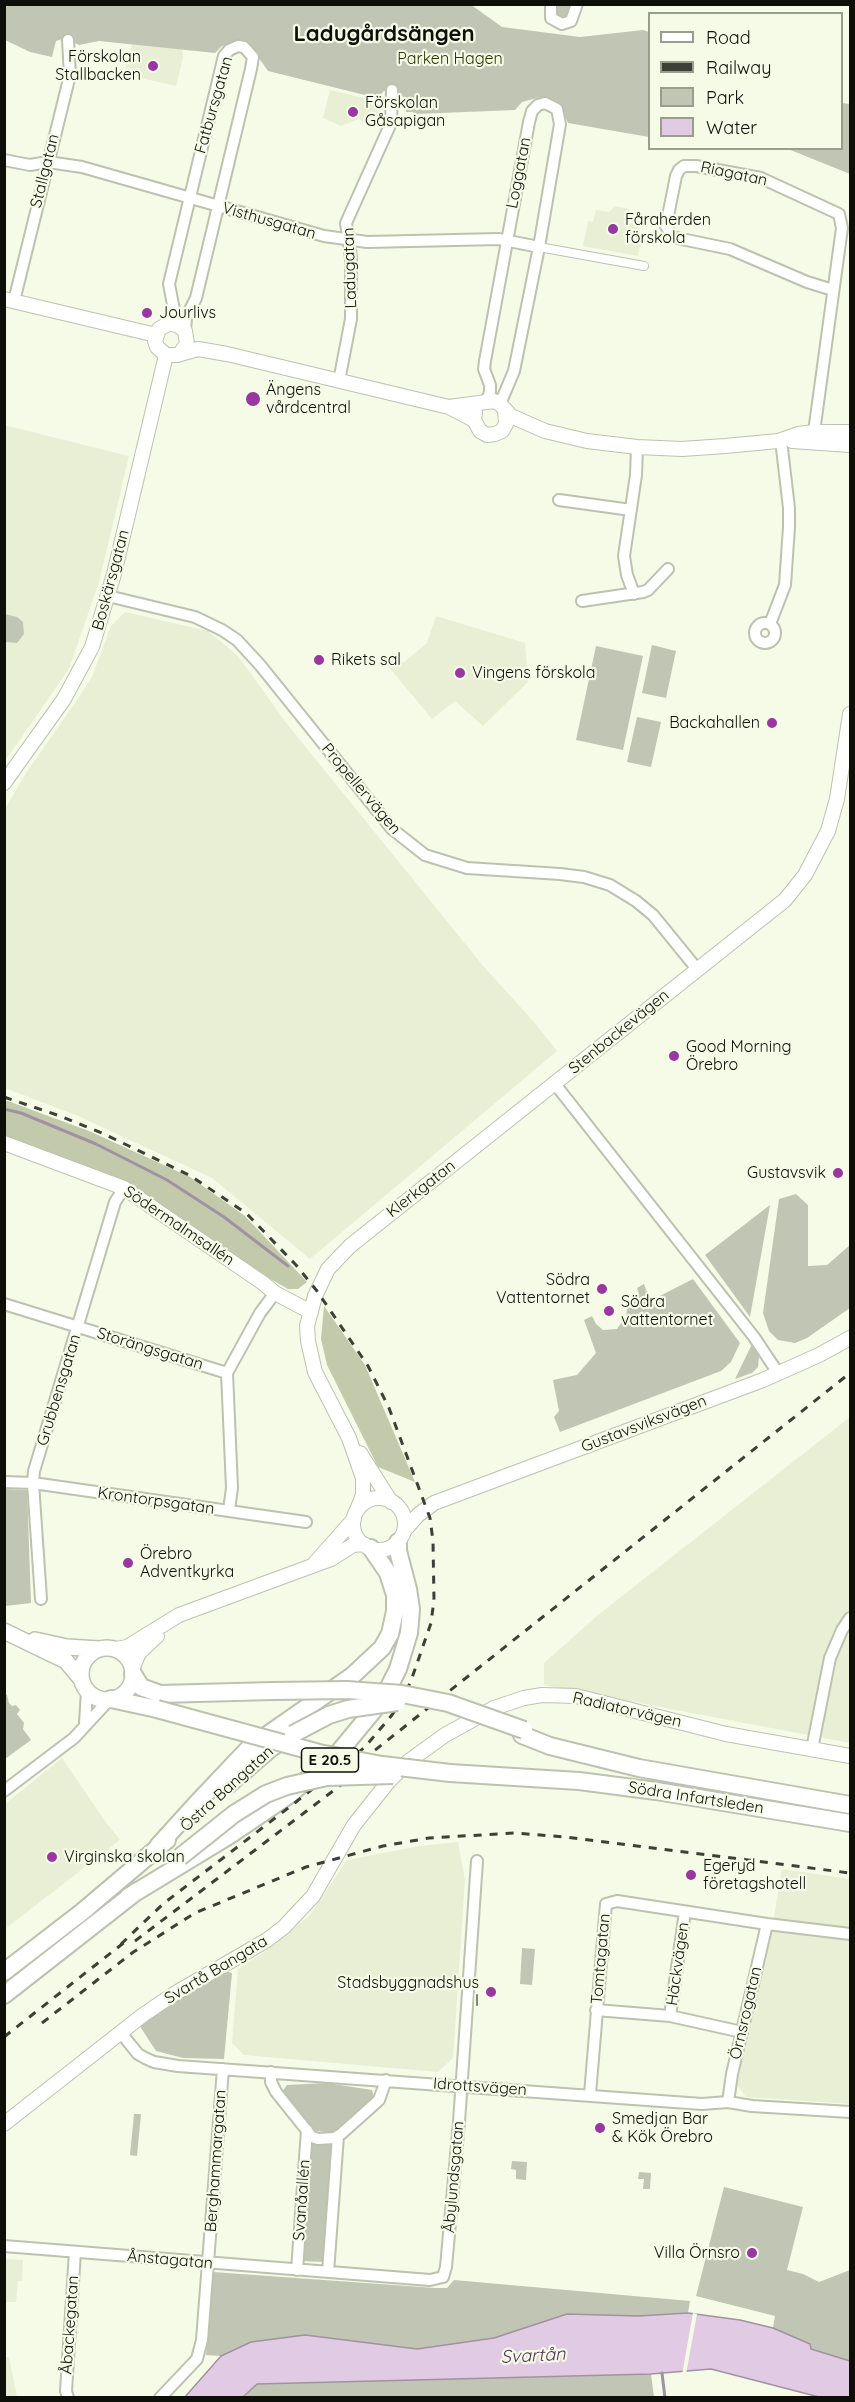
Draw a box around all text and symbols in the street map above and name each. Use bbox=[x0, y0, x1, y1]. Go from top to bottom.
legend bbox=[648, 12, 843, 150]
district label: Ladugårdsängen bbox=[293, 21, 475, 47]
text: Road bbox=[706, 26, 751, 49]
place label: Förskolan Stallbacken bbox=[55, 47, 141, 85]
park label: Parken Hagen bbox=[397, 49, 503, 69]
street label: Fatbursgatan bbox=[191, 54, 237, 156]
text: Railway bbox=[706, 56, 772, 79]
marker: Förskolan Stallbacken bbox=[146, 59, 160, 73]
text: Park bbox=[706, 86, 744, 109]
place label: Förskolan Gåsapigan bbox=[365, 93, 445, 131]
marker: Förskolan Gåsapigan bbox=[346, 105, 360, 119]
text: Water bbox=[706, 116, 757, 139]
street label: Stallgatan bbox=[27, 132, 63, 210]
street label: Loggatan bbox=[503, 136, 535, 210]
street label: Riagatan bbox=[699, 158, 769, 190]
street label: Visthusgatan bbox=[220, 198, 318, 244]
place label: Fåraherden förskola bbox=[625, 210, 711, 248]
marker: Fåraherden förskola bbox=[606, 222, 620, 236]
street label: Ladugatan bbox=[339, 227, 361, 309]
place label: Jourlivs bbox=[159, 303, 216, 323]
marker: Jourlivs bbox=[140, 306, 154, 320]
place label: Ängens vårdcentral bbox=[266, 380, 351, 418]
marker: Ängens vårdcentral bbox=[244, 390, 262, 408]
street label: Boskärsgatan bbox=[88, 528, 134, 632]
place label: Rikets sal bbox=[331, 650, 401, 670]
marker: Rikets sal bbox=[312, 653, 326, 667]
place label: Vingens förskola bbox=[472, 663, 595, 683]
marker: Vingens förskola bbox=[453, 666, 467, 680]
place label: Backahallen bbox=[669, 713, 760, 733]
marker: Backahallen bbox=[765, 716, 779, 730]
street label: Propellervägen bbox=[317, 740, 405, 838]
street label: Stenbackevägen bbox=[565, 986, 673, 1078]
place label: Good Morning Örebro bbox=[686, 1037, 791, 1075]
marker: Good Morning Örebro bbox=[667, 1049, 681, 1063]
street label: Klerkgatan bbox=[383, 1156, 459, 1222]
place label: Gustavsvik bbox=[747, 1163, 826, 1183]
marker: Gustavsvik bbox=[831, 1166, 845, 1180]
street label: Södermalmsallén bbox=[120, 1182, 238, 1270]
place label: Södra Vattentornet bbox=[496, 1270, 590, 1308]
marker: Södra Vattentornet bbox=[595, 1282, 609, 1296]
place label: Södra vattentornet bbox=[621, 1292, 713, 1330]
marker: Södra vattentornet bbox=[602, 1304, 616, 1318]
street label: Storängsgatan bbox=[94, 1324, 206, 1374]
street label: Grubbensgatan bbox=[33, 1332, 85, 1448]
street label: Gustavsviksvägen bbox=[579, 1391, 709, 1457]
street label: Krontorpsgatan bbox=[96, 1483, 216, 1519]
place label: Örebro Adventkyrka bbox=[140, 1544, 234, 1582]
marker: Örebro Adventkyrka bbox=[121, 1556, 135, 1570]
street label: Radiatorvägen bbox=[571, 1688, 683, 1732]
street label: Östra Bangatan bbox=[177, 1742, 277, 1836]
road number: E 20.5 bbox=[302, 1748, 358, 1772]
street label: Södra Infartsleden bbox=[627, 1778, 765, 1818]
place label: Virginska skolan bbox=[64, 1847, 185, 1867]
marker: Virginska skolan bbox=[45, 1850, 59, 1864]
place label: Egeryd företagshotell bbox=[703, 1856, 806, 1894]
marker: Egeryd företagshotell bbox=[684, 1868, 698, 1882]
street label: Tomtagatan bbox=[587, 1913, 615, 2005]
street label: Häckvägen bbox=[663, 1921, 693, 2007]
street label: Svartå Bangata bbox=[161, 1932, 271, 2008]
street label: Örnsrogatan bbox=[726, 1965, 766, 2061]
place label: Stadsbyggnadshus I bbox=[337, 1973, 479, 2011]
marker: Stadsbyggnadshus I bbox=[484, 1985, 498, 1999]
street label: Idrottsvägen bbox=[432, 2074, 528, 2100]
street label: Berghammargatan bbox=[201, 2089, 231, 2233]
place label: Smedjan Bar & Kök Örebro bbox=[612, 2109, 713, 2147]
street label: Åbylundsgatan bbox=[440, 2120, 468, 2234]
marker: Smedjan Bar & Kök Örebro bbox=[593, 2121, 607, 2135]
street label: Svanåallén bbox=[290, 2159, 314, 2241]
place label: Villa Örnsro bbox=[654, 2243, 740, 2263]
marker: Villa Örnsro bbox=[745, 2246, 759, 2260]
street label: Ånstagatan bbox=[126, 2247, 214, 2273]
street label: Åbackegatan bbox=[57, 2275, 83, 2375]
water label: Svartån bbox=[500, 2344, 566, 2368]

